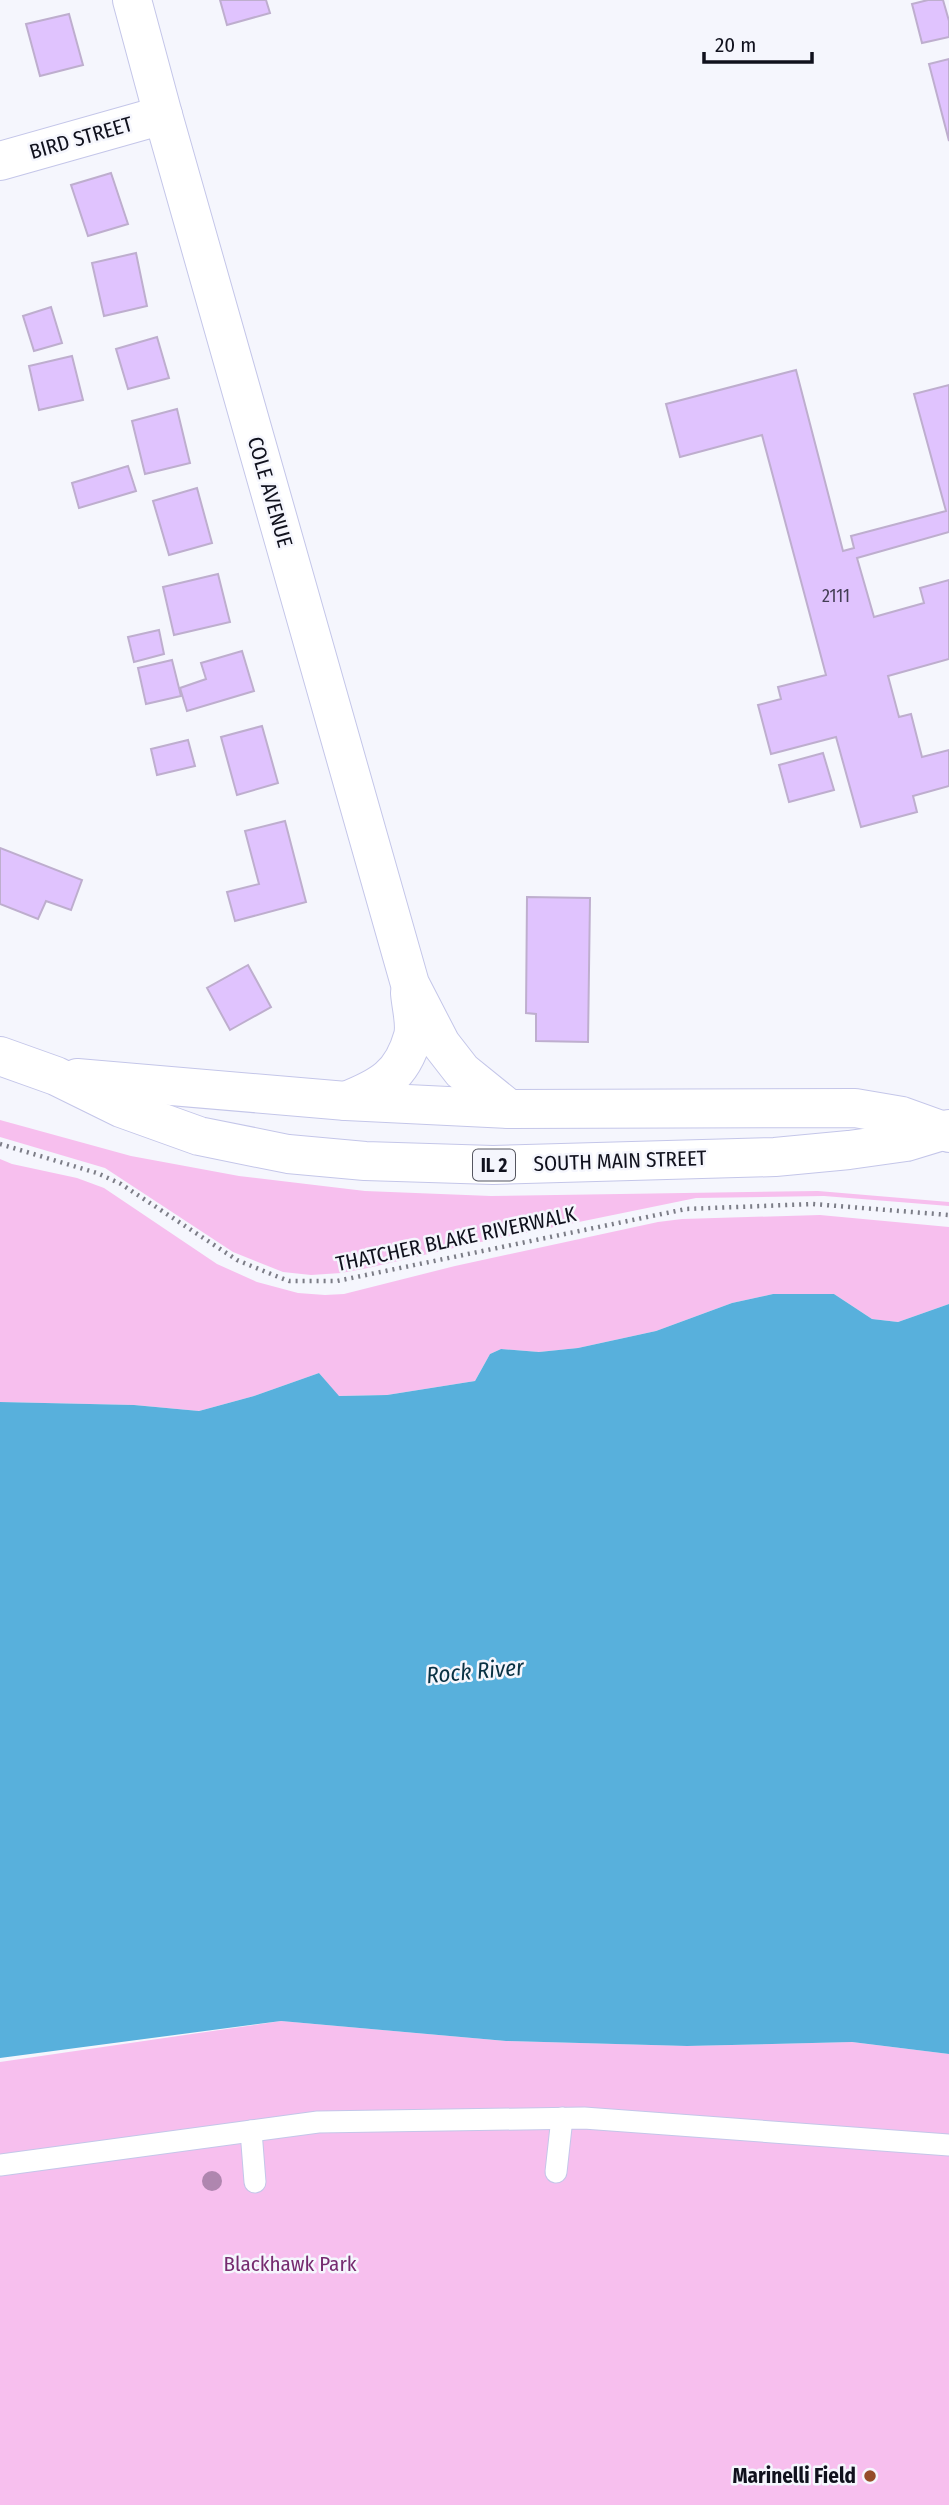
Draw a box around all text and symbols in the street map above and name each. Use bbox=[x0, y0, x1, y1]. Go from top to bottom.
scale bar bbox=[704, 21, 813, 65]
text: 20 m bbox=[715, 32, 756, 58]
street label: BIRD STREET bbox=[26, 111, 136, 165]
street label: COLE AVENUE bbox=[242, 434, 298, 550]
house number: 2111 bbox=[822, 585, 850, 607]
street label: SOUTH MAIN STREET bbox=[533, 1145, 707, 1177]
road number: IL 2 bbox=[473, 1149, 515, 1180]
street label: THATCHER BLAKE RIVERWALK bbox=[334, 1201, 579, 1277]
water label: Rock River bbox=[425, 1653, 526, 1689]
park label: Blackhawk Park bbox=[223, 2251, 357, 2277]
place label: Marinelli Field bbox=[732, 2463, 856, 2489]
marker: Marinelli Field bbox=[862, 2468, 878, 2484]

